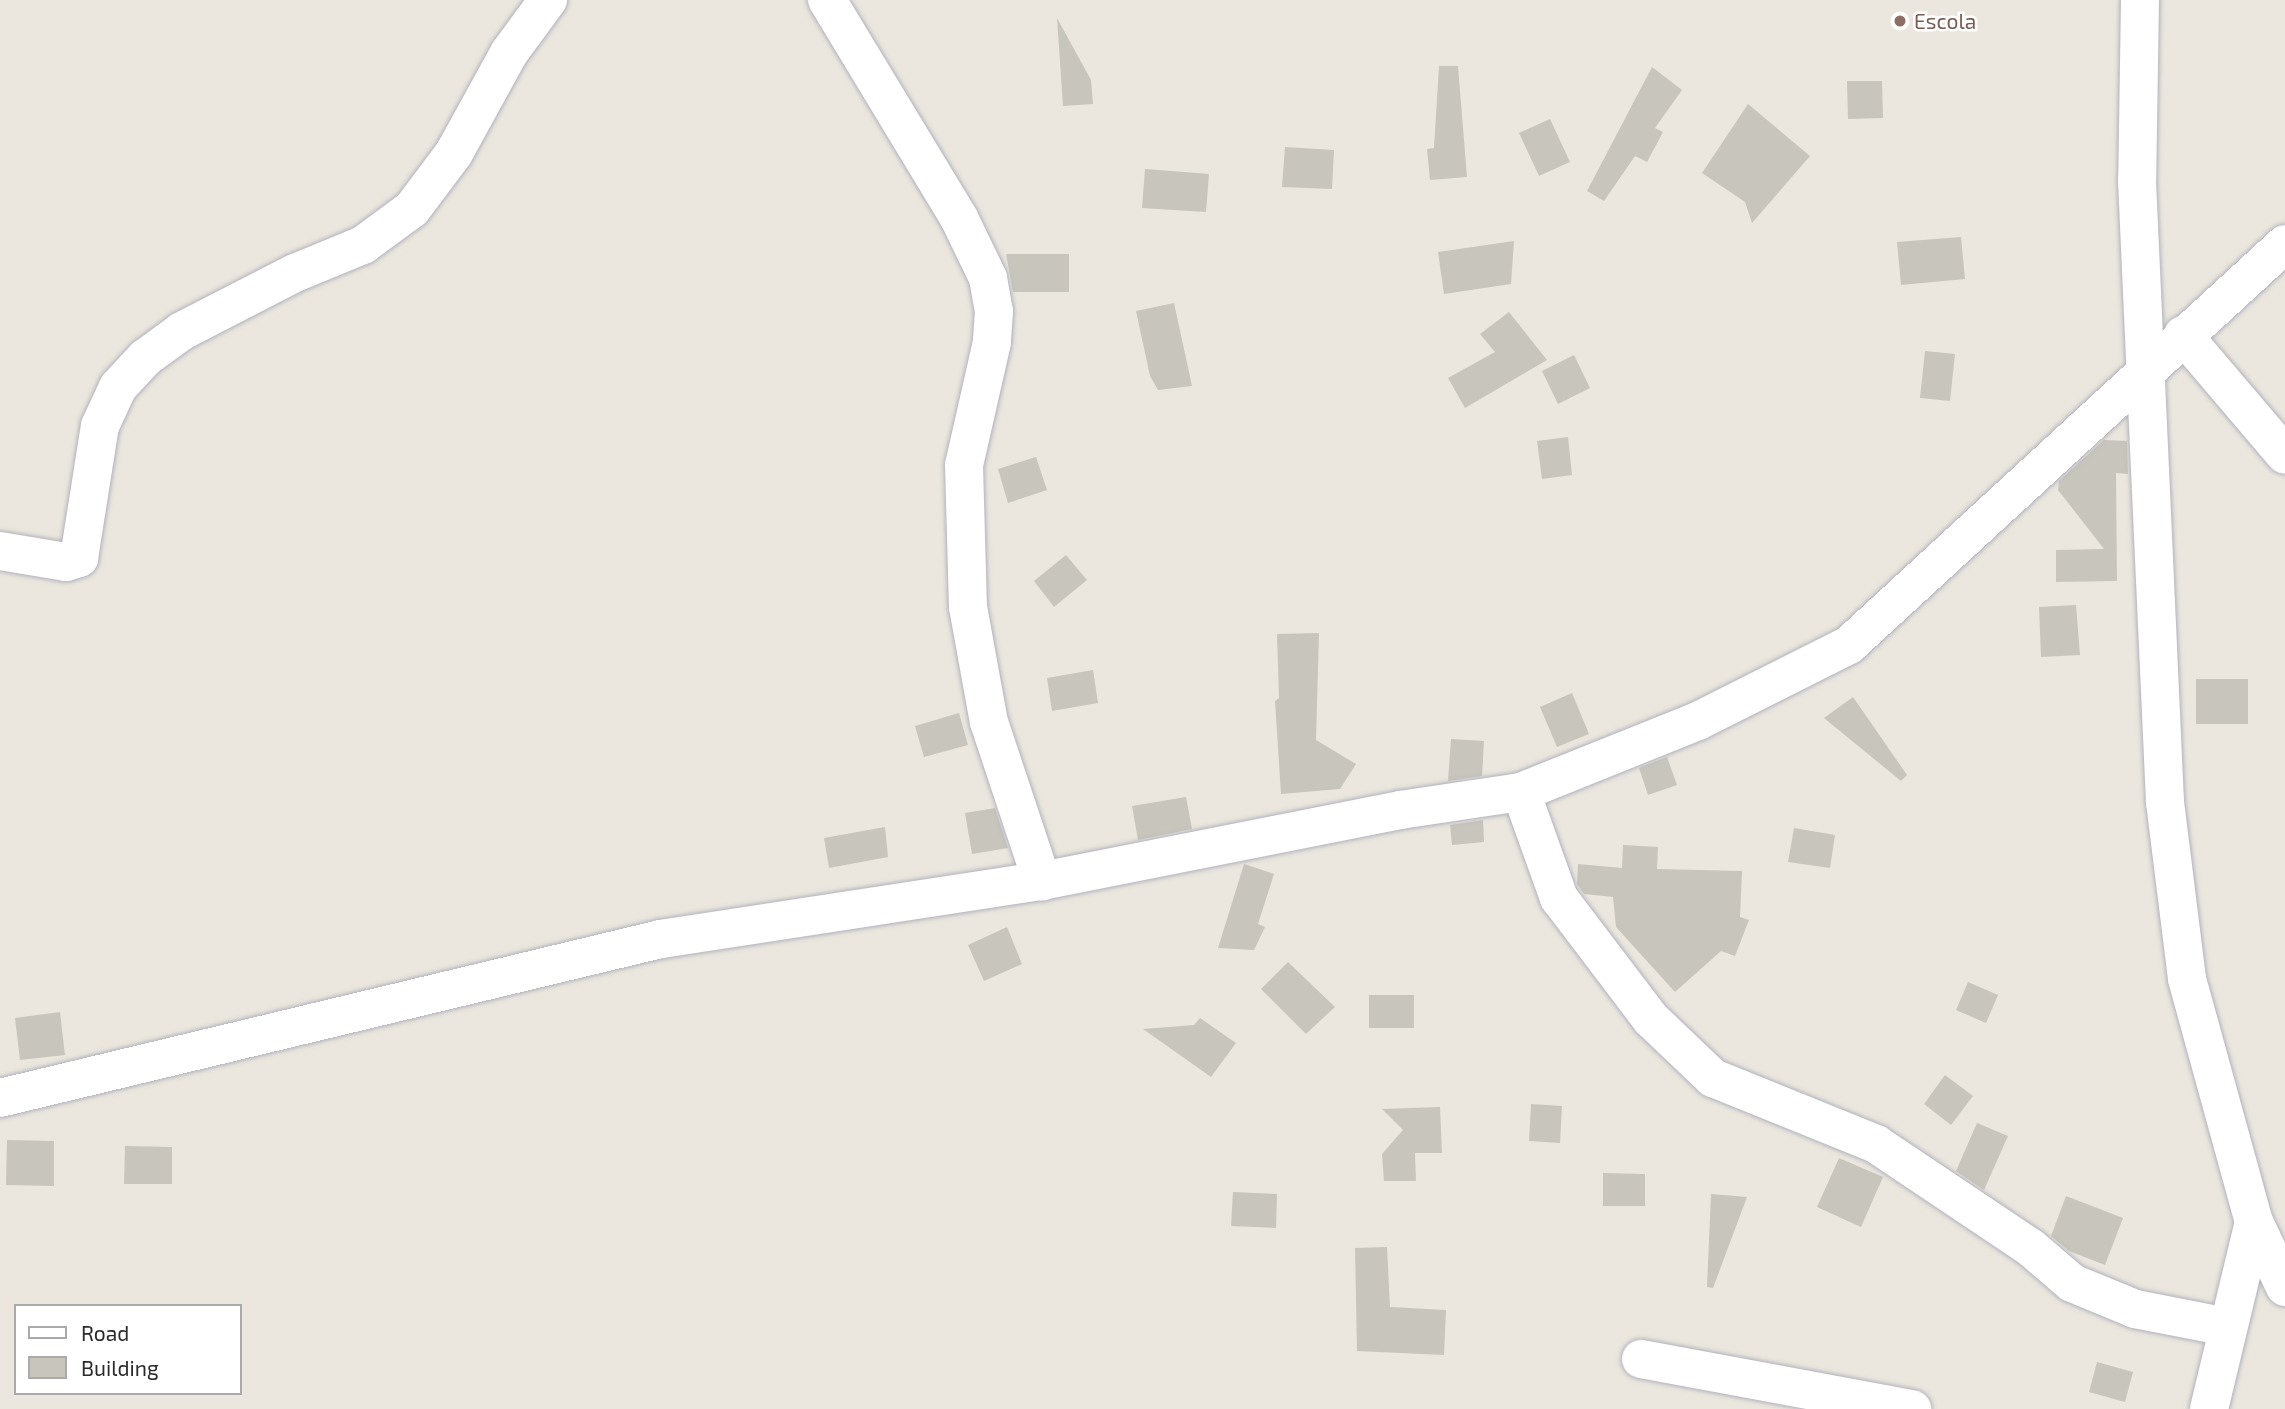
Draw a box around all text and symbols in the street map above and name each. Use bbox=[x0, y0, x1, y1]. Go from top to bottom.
place label: Escola bbox=[1914, 8, 1976, 34]
marker: Escola bbox=[1892, 13, 1908, 29]
legend bbox=[14, 1304, 242, 1395]
text: Road bbox=[81, 1320, 129, 1345]
text: Building bbox=[81, 1355, 159, 1380]

